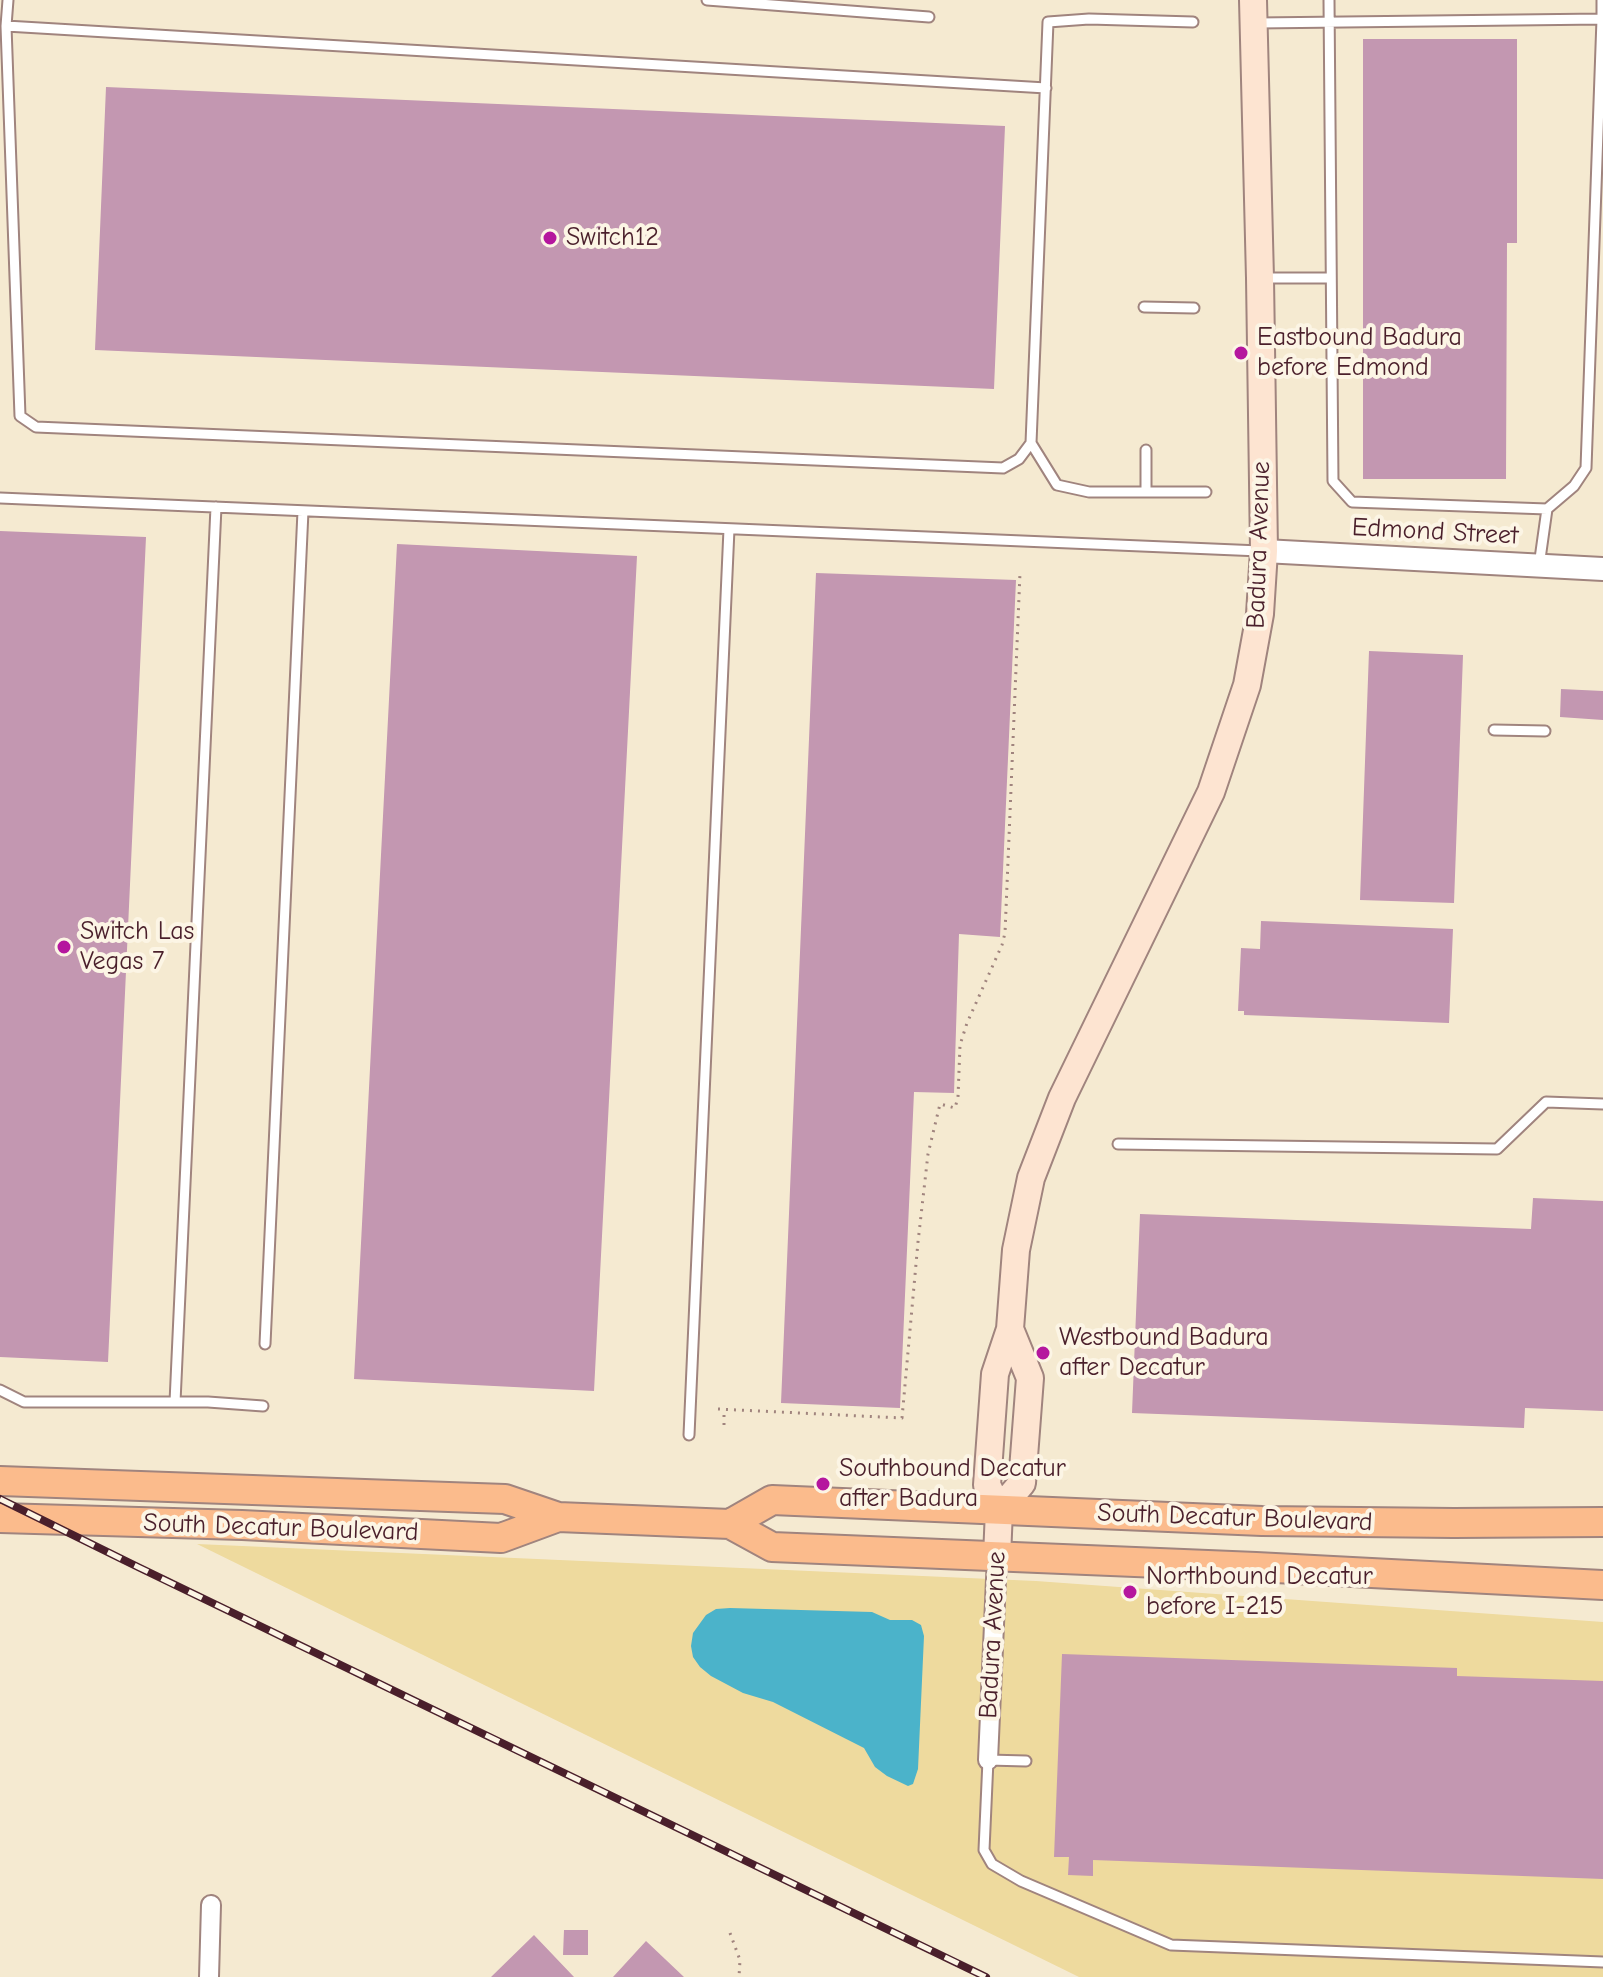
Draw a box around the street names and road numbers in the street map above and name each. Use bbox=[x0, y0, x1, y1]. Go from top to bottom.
street label: Badura Avenue bbox=[1240, 461, 1278, 629]
street label: Edmond Street bbox=[1351, 512, 1519, 552]
street label: South Decatur Boulevard bbox=[1097, 1498, 1373, 1538]
street label: South Decatur Boulevard bbox=[143, 1508, 419, 1548]
street label: Badura Avenue bbox=[973, 1550, 1013, 1720]

